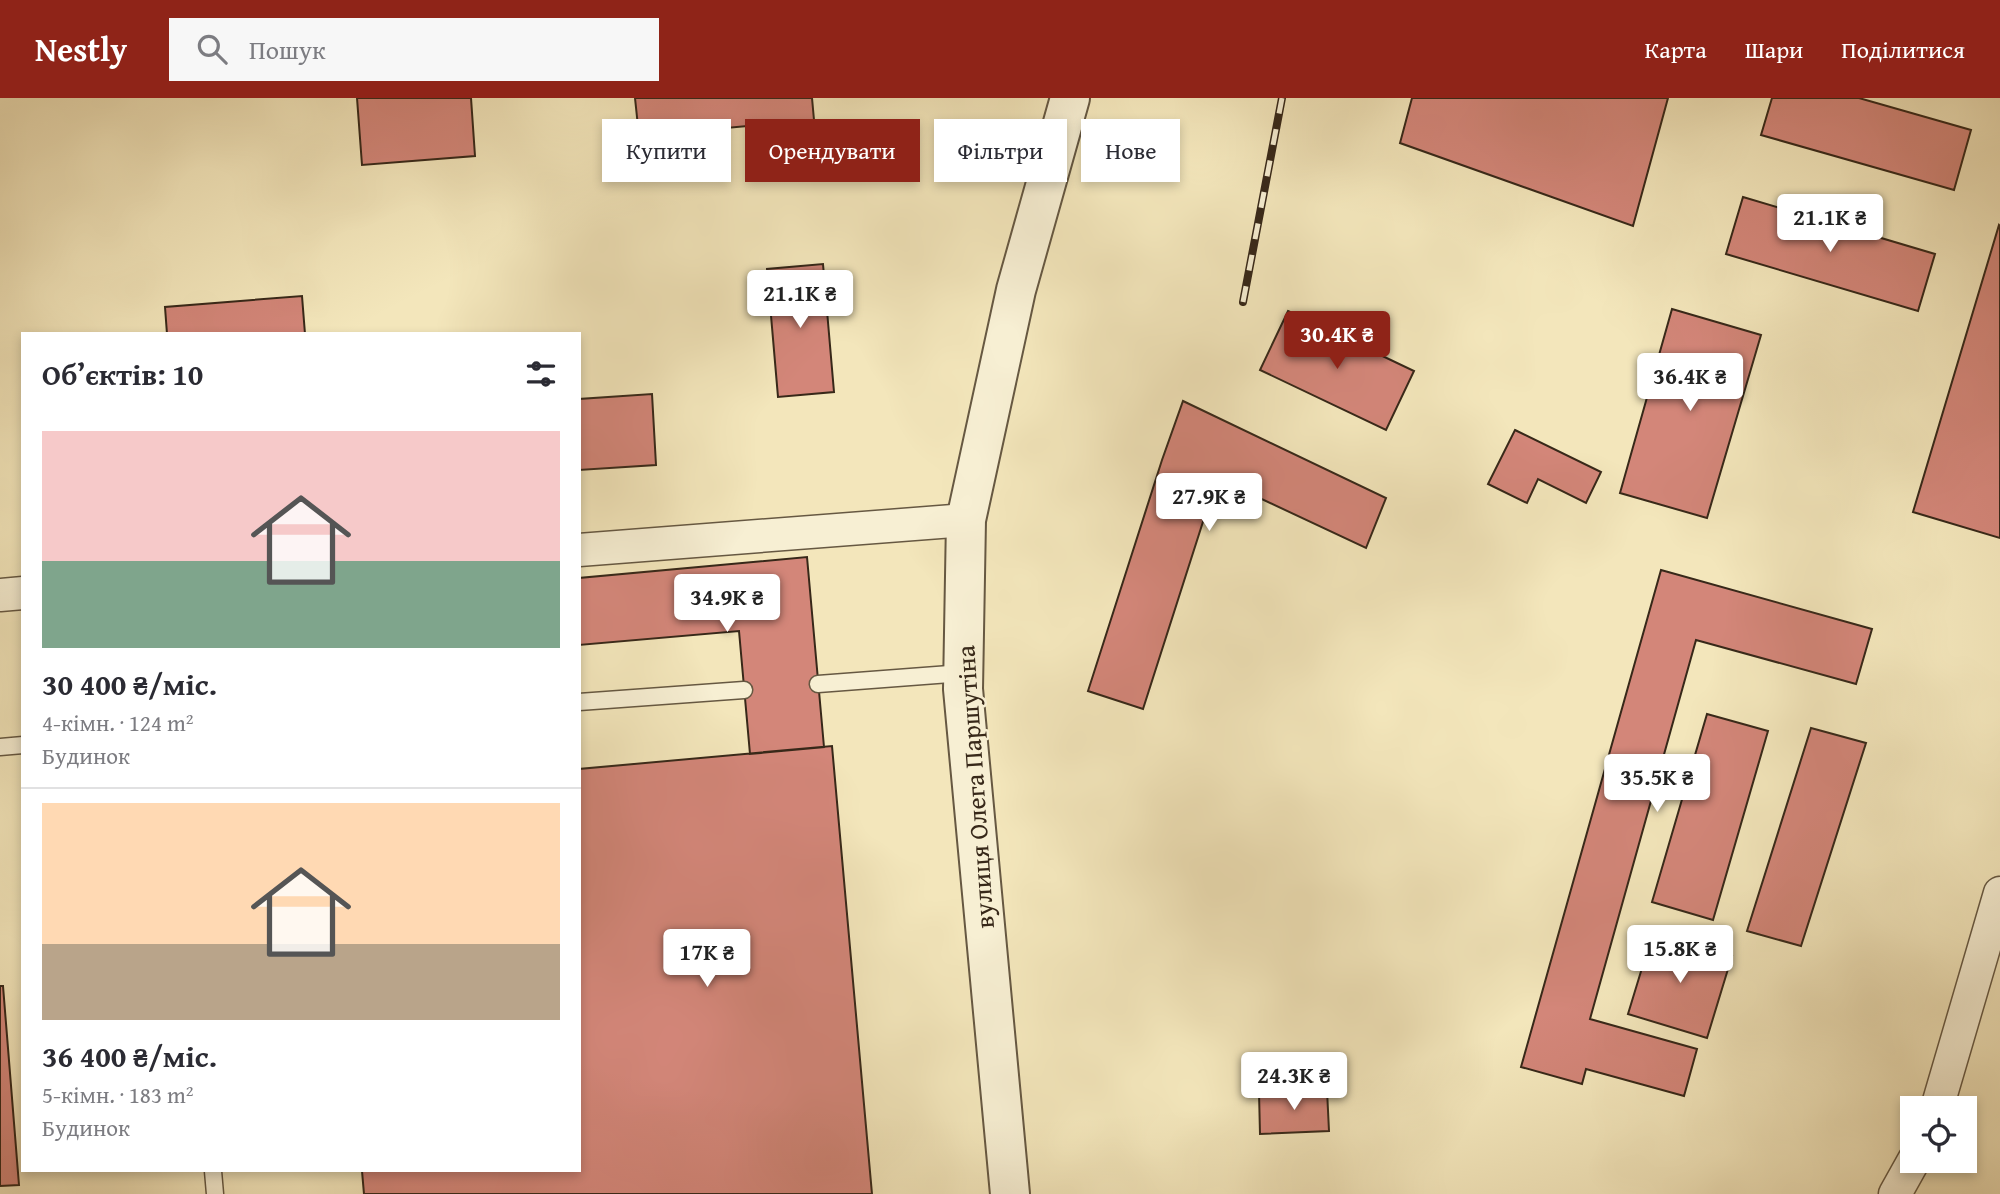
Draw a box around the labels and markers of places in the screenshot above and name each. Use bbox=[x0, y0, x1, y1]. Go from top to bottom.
pin: 21.1K ₴ bbox=[1765, 194, 1895, 254]
pin: 21.1K ₴ bbox=[735, 271, 865, 330]
pin: 30.4K ₴ bbox=[1272, 312, 1402, 371]
pin: 36.4K ₴ bbox=[1625, 354, 1755, 413]
pin: 27.9K ₴ bbox=[1144, 474, 1274, 533]
pin: 34.9K ₴ bbox=[662, 574, 792, 634]
pin: 35.5K ₴ bbox=[1592, 754, 1722, 814]
pin: 15.8K ₴ bbox=[1615, 926, 1745, 985]
pin: 17K ₴ bbox=[658, 930, 756, 989]
pin: 24.3K ₴ bbox=[1229, 1052, 1359, 1112]

